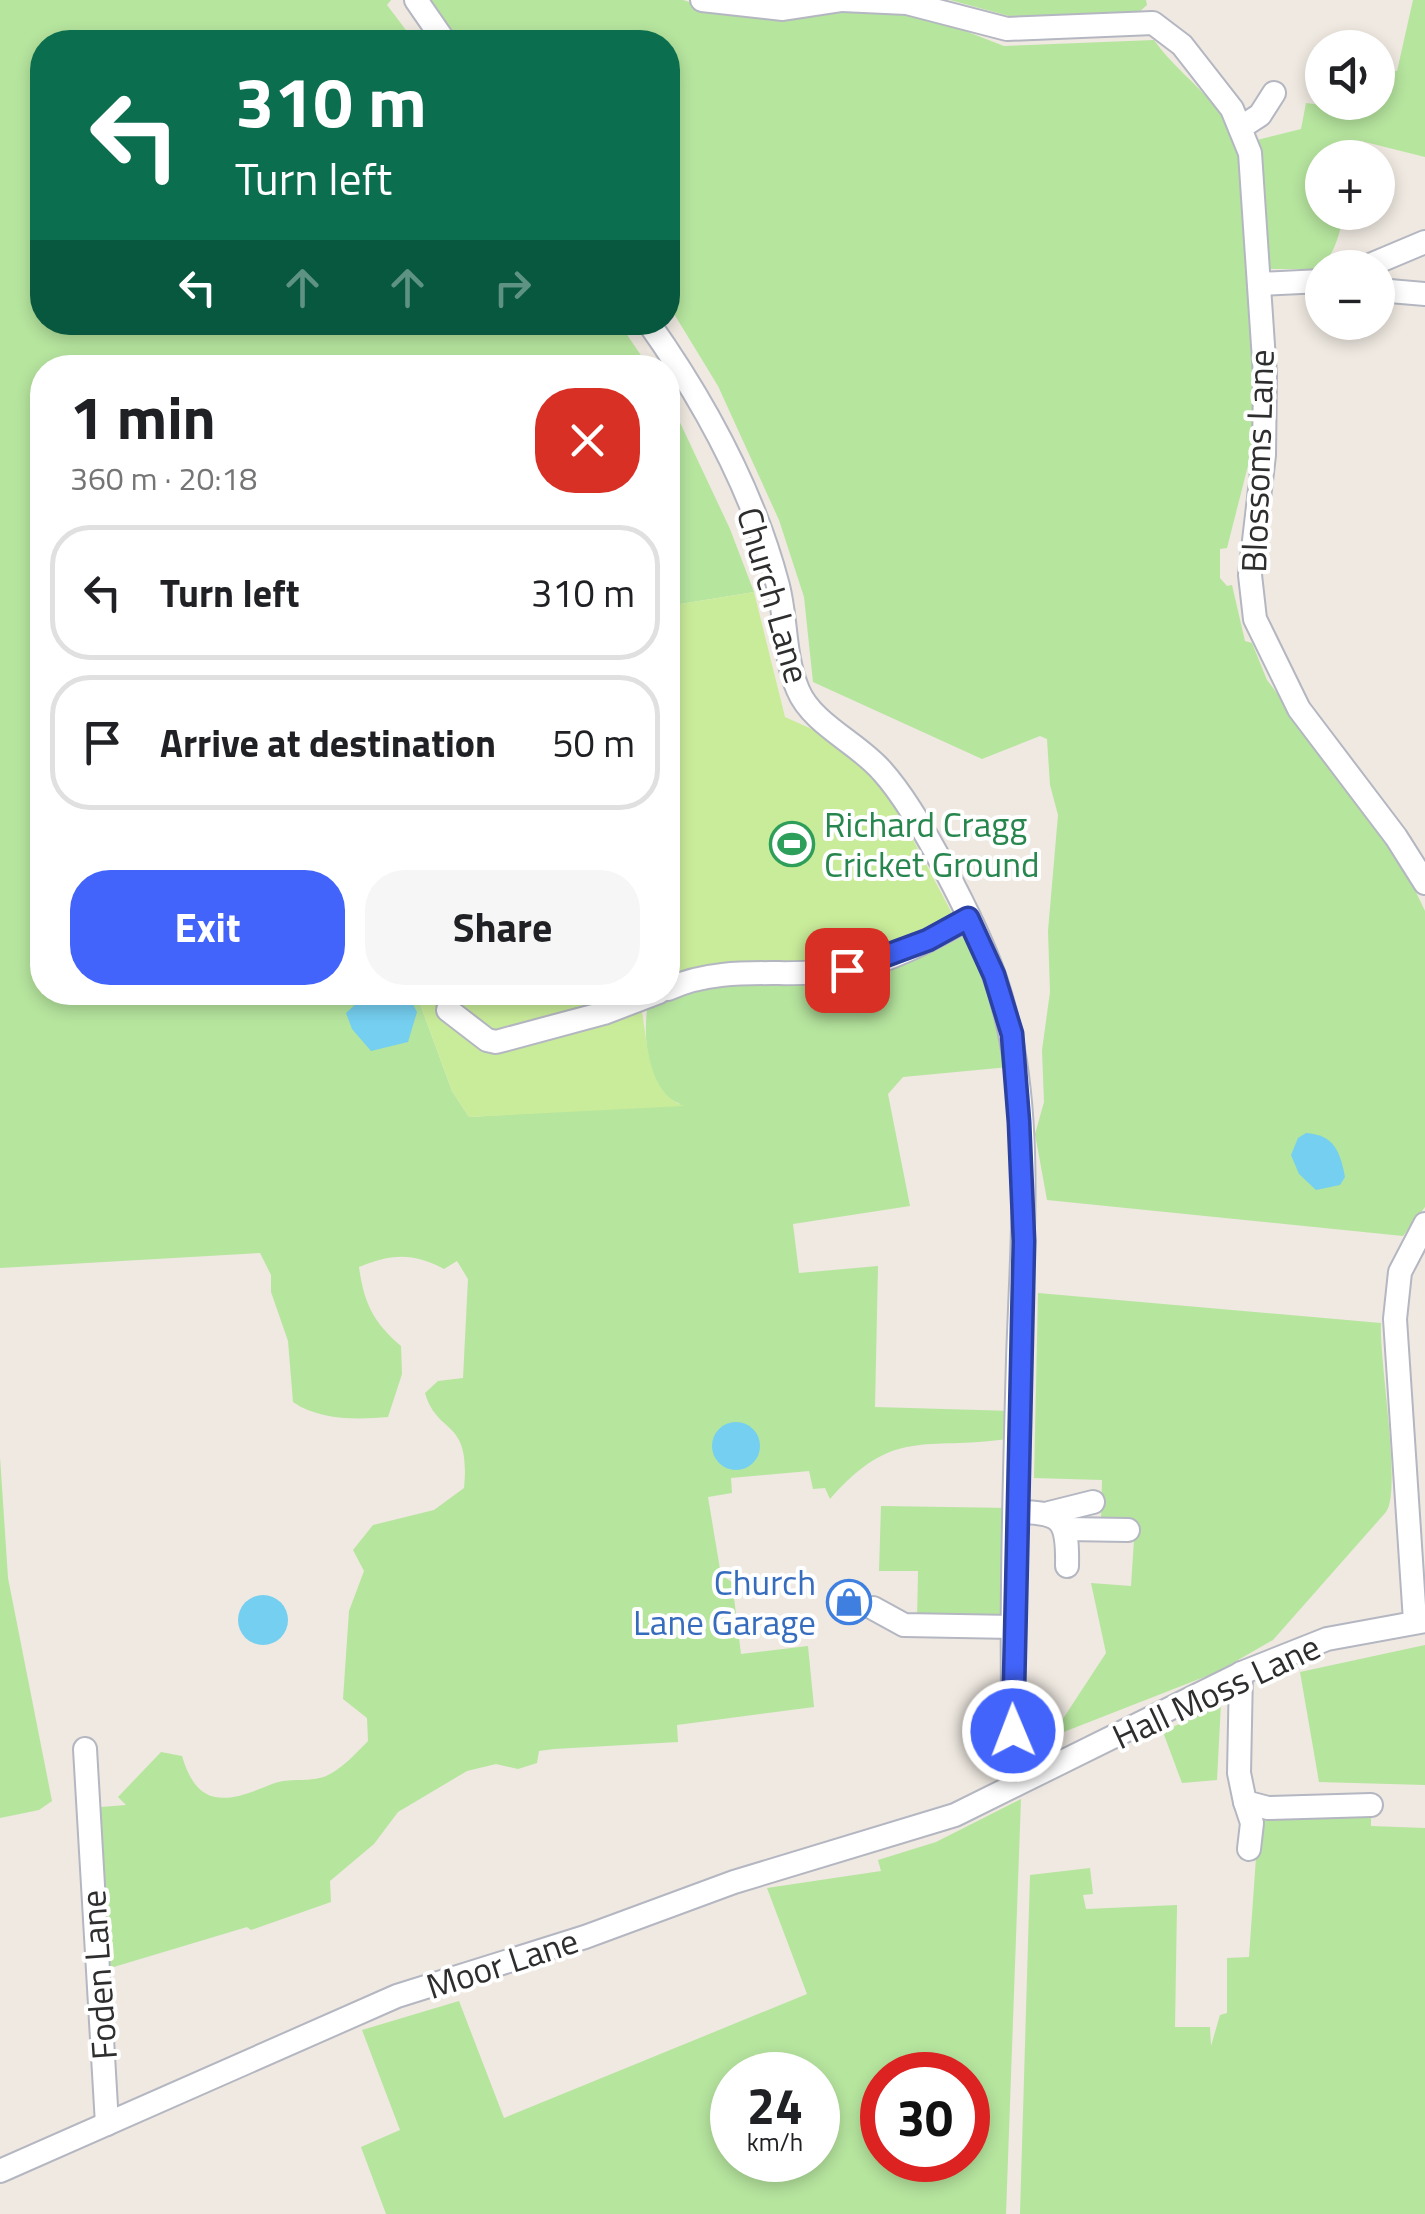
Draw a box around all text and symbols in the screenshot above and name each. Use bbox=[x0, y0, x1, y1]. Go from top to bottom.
map controls bbox=[1305, 30, 1395, 340]
button: sound bbox=[1305, 30, 1395, 120]
text: 310 m bbox=[235, 48, 427, 154]
icon: left bbox=[70, 70, 200, 200]
button: + bbox=[1305, 140, 1395, 230]
text: Turn left bbox=[235, 144, 392, 212]
button: − bbox=[1305, 250, 1395, 340]
icon: left bbox=[170, 260, 225, 315]
icon: ahead bbox=[275, 260, 330, 315]
icon: ahead bbox=[380, 260, 435, 315]
icon: right bbox=[485, 260, 540, 315]
street label: Blossoms Lane bbox=[1226, 349, 1288, 573]
text: 1 min bbox=[70, 371, 216, 462]
button: close bbox=[535, 388, 640, 493]
text: 360 m · 20:18 bbox=[70, 454, 257, 502]
street label: Church Lane bbox=[723, 501, 825, 689]
text: Turn left bbox=[160, 564, 300, 622]
text: 310 m bbox=[531, 564, 635, 622]
icon: left bbox=[75, 565, 130, 620]
text: Arrive at destination bbox=[160, 714, 496, 772]
text: 50 m bbox=[552, 714, 635, 772]
icon: arrive bbox=[75, 715, 130, 770]
place label: Richard Cragg Cricket Ground bbox=[824, 797, 1040, 891]
sports icon: Richard Cragg Cricket Ground bbox=[769, 821, 815, 867]
button: Exit bbox=[70, 870, 345, 985]
button: Share bbox=[365, 870, 640, 985]
pin bbox=[805, 928, 890, 1013]
icon: arrive bbox=[820, 943, 875, 998]
place label: Church Lane Garage bbox=[633, 1555, 816, 1649]
shop icon: Church Lane Garage bbox=[826, 1579, 872, 1625]
street label: Hall Moss Lane bbox=[1103, 1619, 1329, 1763]
position arrow bbox=[961, 1679, 1065, 1783]
street label: Foden Lane bbox=[65, 1888, 131, 2062]
street label: Moor Lane bbox=[419, 1913, 585, 2013]
speed limit sign: 30 bbox=[860, 2052, 990, 2182]
text: 24 bbox=[747, 2067, 803, 2143]
text: km/h bbox=[747, 2123, 803, 2161]

